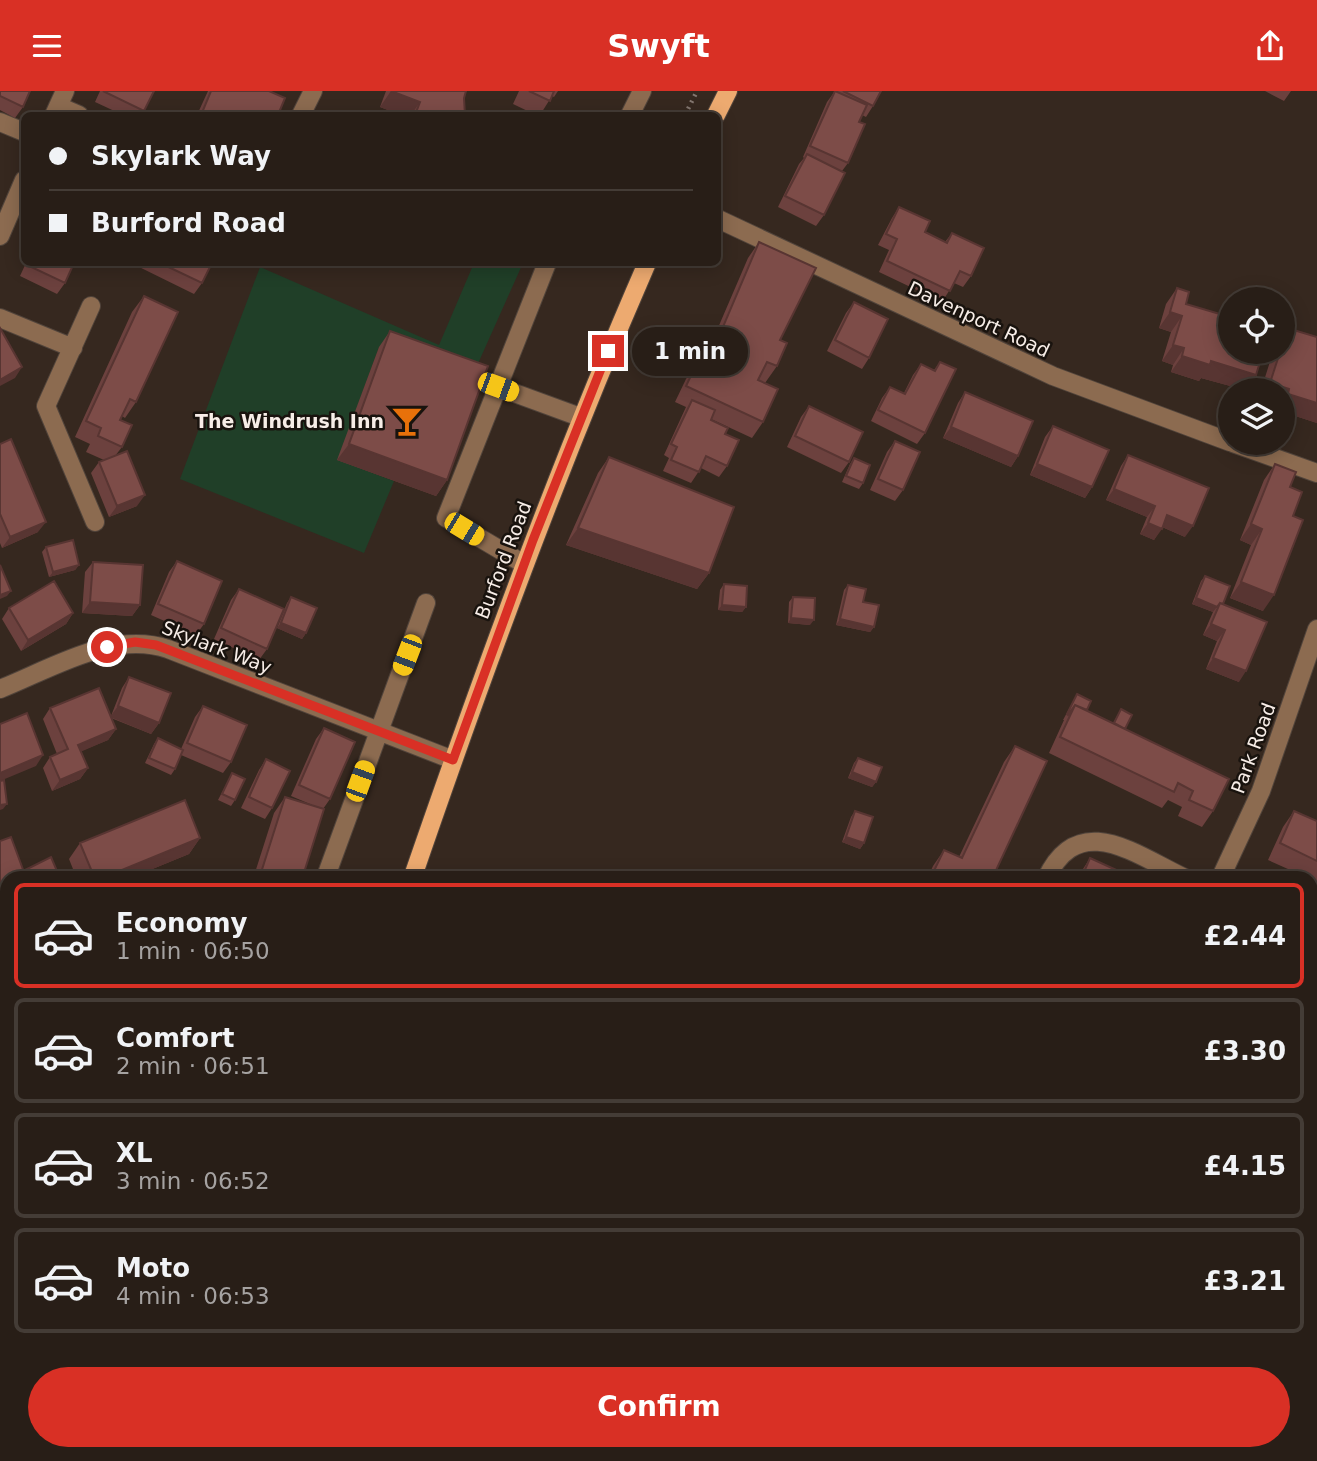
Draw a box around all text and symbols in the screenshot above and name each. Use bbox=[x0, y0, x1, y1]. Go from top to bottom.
icon: menu bbox=[28, 27, 66, 65]
text: Swyft bbox=[607, 27, 710, 65]
icon: share bbox=[1251, 27, 1289, 65]
text: Skylark Way bbox=[91, 141, 271, 171]
text: Burford Road bbox=[91, 208, 286, 238]
street label: Davenport Road bbox=[905, 277, 1053, 361]
map controls bbox=[1218, 287, 1295, 455]
button: locate bbox=[1218, 287, 1295, 364]
callout: 1 min bbox=[632, 327, 748, 375]
route end bbox=[592, 335, 624, 367]
text: 1 min bbox=[654, 338, 726, 364]
car bbox=[475, 370, 522, 404]
button: layers bbox=[1218, 378, 1295, 455]
bar icon: The Windrush Inn bbox=[390, 404, 424, 438]
place label: The Windrush Inn bbox=[195, 410, 384, 432]
street label: Burford Road bbox=[470, 498, 536, 622]
car bbox=[441, 509, 488, 549]
street label: Skylark Way bbox=[159, 616, 275, 678]
route start bbox=[91, 631, 123, 663]
car bbox=[390, 632, 425, 678]
street label: Park Road bbox=[1226, 700, 1280, 796]
car bbox=[343, 758, 378, 804]
icon: car bbox=[32, 904, 95, 967]
text: Economy bbox=[116, 908, 247, 938]
text: £2.44 bbox=[1204, 921, 1286, 951]
text: 1 min · 06:50 bbox=[116, 938, 270, 964]
icon: car bbox=[32, 1019, 95, 1082]
text: Comfort bbox=[116, 1023, 234, 1053]
text: £3.30 bbox=[1204, 1036, 1286, 1066]
text: 2 min · 06:51 bbox=[116, 1053, 270, 1079]
icon: car bbox=[32, 1134, 95, 1197]
text: XL bbox=[116, 1138, 153, 1168]
text: £4.15 bbox=[1204, 1151, 1286, 1181]
text: 3 min · 06:52 bbox=[116, 1168, 270, 1194]
icon: car bbox=[32, 1249, 95, 1312]
text: Moto bbox=[116, 1253, 190, 1283]
text: £3.21 bbox=[1204, 1266, 1286, 1296]
text: 4 min · 06:53 bbox=[116, 1283, 270, 1309]
button: Confirm bbox=[28, 1367, 1290, 1447]

